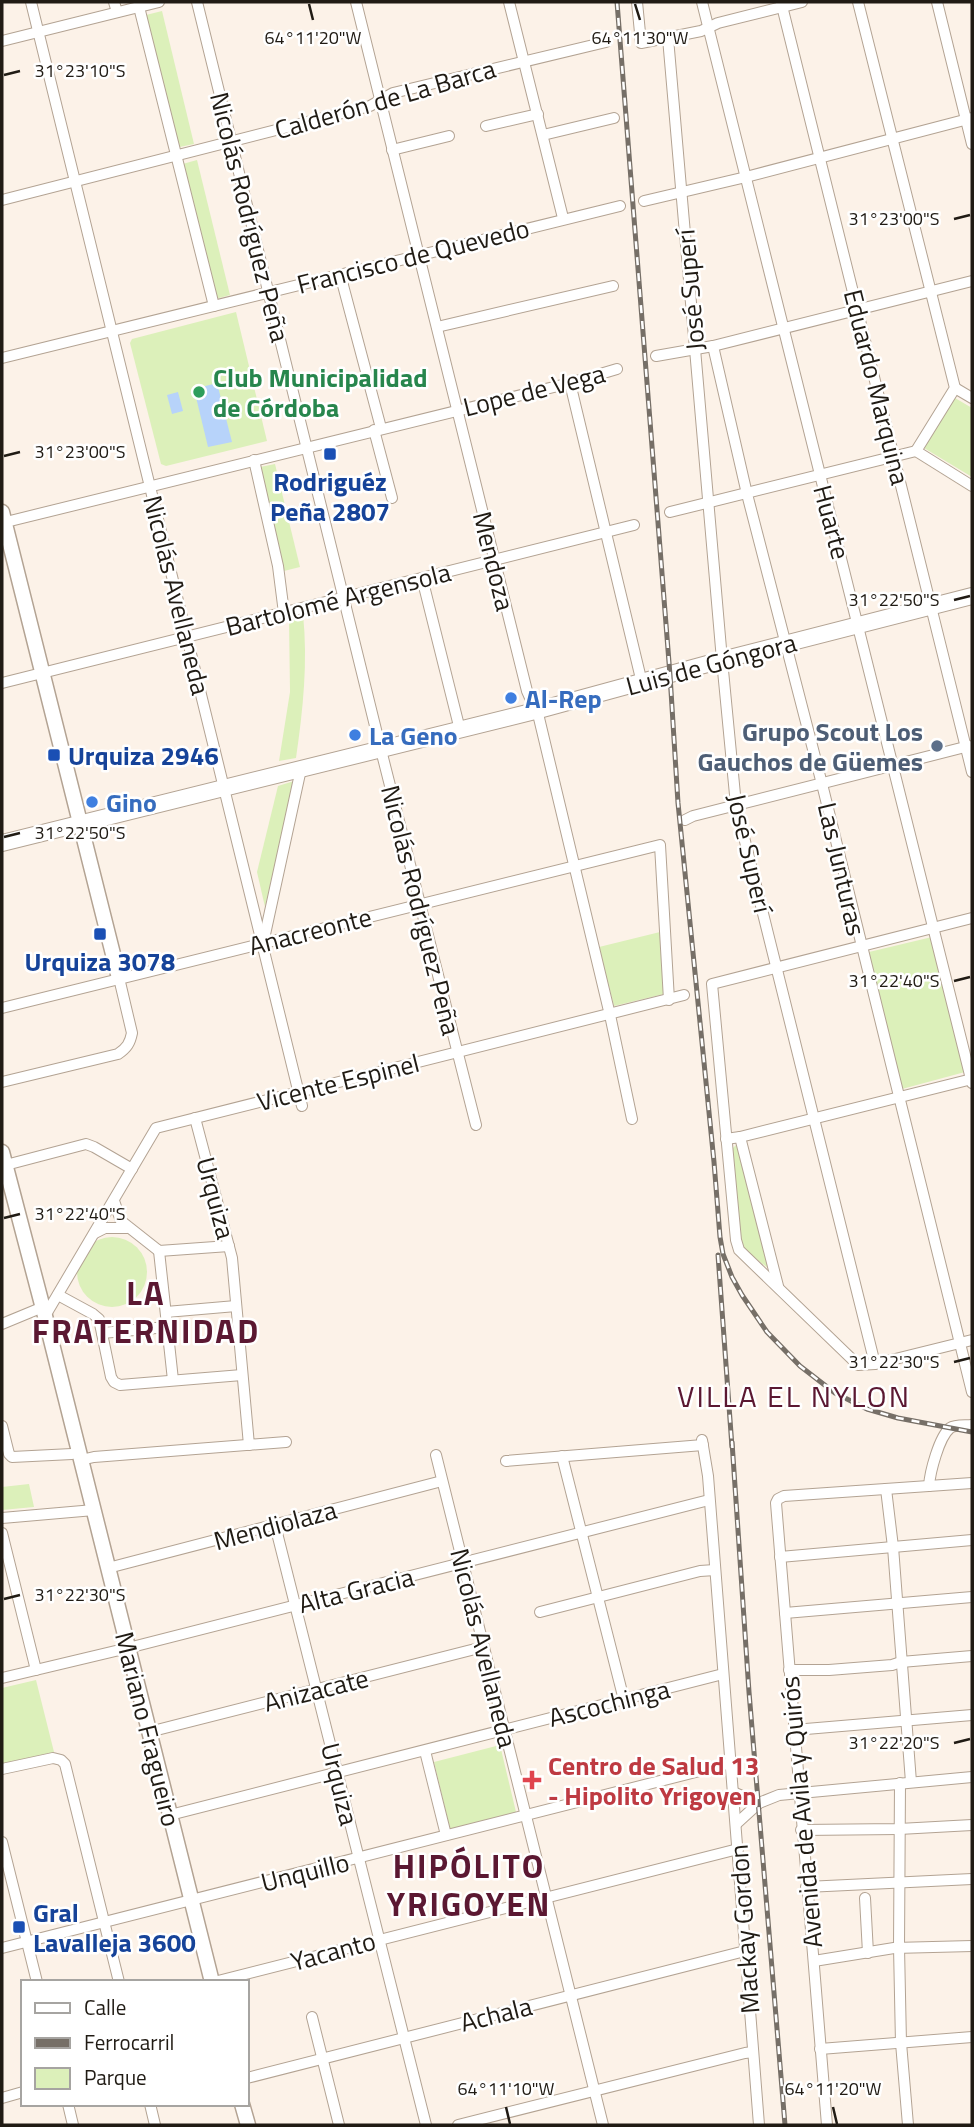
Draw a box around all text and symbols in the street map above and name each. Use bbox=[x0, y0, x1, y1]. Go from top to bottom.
text: 64°11'20"W bbox=[265, 24, 362, 51]
text: 64°11'30"W bbox=[592, 24, 689, 51]
street label: Calderón de La Barca bbox=[270, 49, 500, 149]
text: 31°23'10"S bbox=[35, 57, 125, 84]
street label: Nicolás Rodríguez Peña bbox=[200, 88, 300, 346]
text: 31°23'00"S bbox=[849, 205, 939, 232]
street label: Francisco de Quevedo bbox=[293, 208, 533, 304]
street label: José Superí bbox=[665, 226, 715, 352]
street label: Eduardo Marquina bbox=[834, 285, 920, 489]
street label: Lope de Vega bbox=[459, 354, 609, 426]
place label: Club Municipalidad de Córdoba bbox=[213, 358, 427, 427]
marker: Club Municipalidad de Córdoba bbox=[191, 384, 207, 400]
text: 31°23'00"S bbox=[35, 438, 125, 465]
marker: Rodriguéz Peña 2807 bbox=[322, 446, 338, 462]
place label: Rodriguéz Peña 2807 bbox=[270, 462, 390, 531]
street label: Huarte bbox=[803, 480, 861, 564]
street label: Nicolás Avellaneda bbox=[133, 491, 221, 699]
street label: Mendoza bbox=[463, 507, 525, 615]
street label: Bartolomé Argensola bbox=[221, 552, 455, 646]
text: 31°22'50"S bbox=[849, 586, 939, 613]
street label: Luis de Góngora bbox=[621, 623, 801, 705]
place label: Al-Rep bbox=[525, 679, 602, 718]
marker: Al-Rep bbox=[503, 690, 519, 706]
place label: Grupo Scout Los Gauchos de Güemes bbox=[698, 712, 923, 781]
place label: La Geno bbox=[369, 716, 458, 755]
marker: La Geno bbox=[347, 727, 363, 743]
place label: Urquiza 2946 bbox=[68, 736, 219, 775]
marker: Grupo Scout Los Gauchos de Güemes bbox=[929, 738, 945, 754]
marker: Urquiza 2946 bbox=[46, 747, 62, 763]
street label: Nicolás Rodríguez Peña bbox=[371, 781, 471, 1039]
place label: Gino bbox=[106, 783, 157, 822]
street label: José Superí bbox=[717, 789, 783, 919]
marker: Gino bbox=[84, 794, 100, 810]
street label: Las Junturas bbox=[808, 799, 876, 939]
text: 31°22'50"S bbox=[35, 819, 125, 846]
street label: Anacreonte bbox=[244, 897, 376, 965]
marker: Urquiza 3078 bbox=[92, 926, 108, 942]
place label: Urquiza 3078 bbox=[25, 942, 175, 981]
text: 31°22'40"S bbox=[849, 967, 939, 994]
street label: Vicente Espinel bbox=[253, 1043, 423, 1121]
street label: Urquiza bbox=[186, 1153, 246, 1243]
text: 31°22'40"S bbox=[35, 1200, 125, 1227]
district label: LA FRATERNIDAD bbox=[32, 1268, 260, 1356]
text: 31°22'30"S bbox=[849, 1348, 939, 1375]
district label: VILLA EL NYLON bbox=[677, 1373, 911, 1419]
street label: Mendiolaza bbox=[209, 1490, 341, 1560]
street label: Nicolás Avellaneda bbox=[440, 1544, 528, 1752]
street label: Alta Gracia bbox=[294, 1557, 418, 1623]
text: 31°22'30"S bbox=[35, 1581, 125, 1608]
street label: Mariano Fragueiro bbox=[105, 1627, 191, 1831]
street label: Anizacate bbox=[260, 1658, 372, 1722]
street label: Ascochinga bbox=[544, 1669, 674, 1737]
street label: Avenida de Avila y Quirós bbox=[770, 1674, 832, 1950]
text: 31°22'20"S bbox=[849, 1729, 939, 1756]
street label: Urquiza bbox=[311, 1739, 369, 1829]
place label: Centro de Salud 13 - Hipolito Yrigoyen bbox=[548, 1746, 759, 1815]
marker: Centro de Salud 13 - Hipolito Yrigoyen bbox=[522, 1770, 542, 1790]
district label: HIPÓLITO YRIGOYEN bbox=[387, 1841, 551, 1929]
street label: Unquillo bbox=[257, 1842, 353, 1902]
street label: Mackay Gordon bbox=[719, 1843, 769, 2015]
place label: Gral Lavalleja 3600 bbox=[33, 1893, 196, 1962]
marker: Gral Lavalleja 3600 bbox=[11, 1919, 27, 1935]
street label: Yacanto bbox=[286, 1921, 380, 1981]
legend bbox=[21, 1980, 248, 2106]
street label: Achala bbox=[456, 1986, 536, 2042]
text: Calle bbox=[84, 1991, 126, 2023]
text: Ferrocarril bbox=[84, 2026, 174, 2058]
text: Parque bbox=[84, 2061, 147, 2093]
text: 64°11'10"W bbox=[458, 2075, 555, 2102]
text: 64°11'20"W bbox=[785, 2075, 882, 2102]

